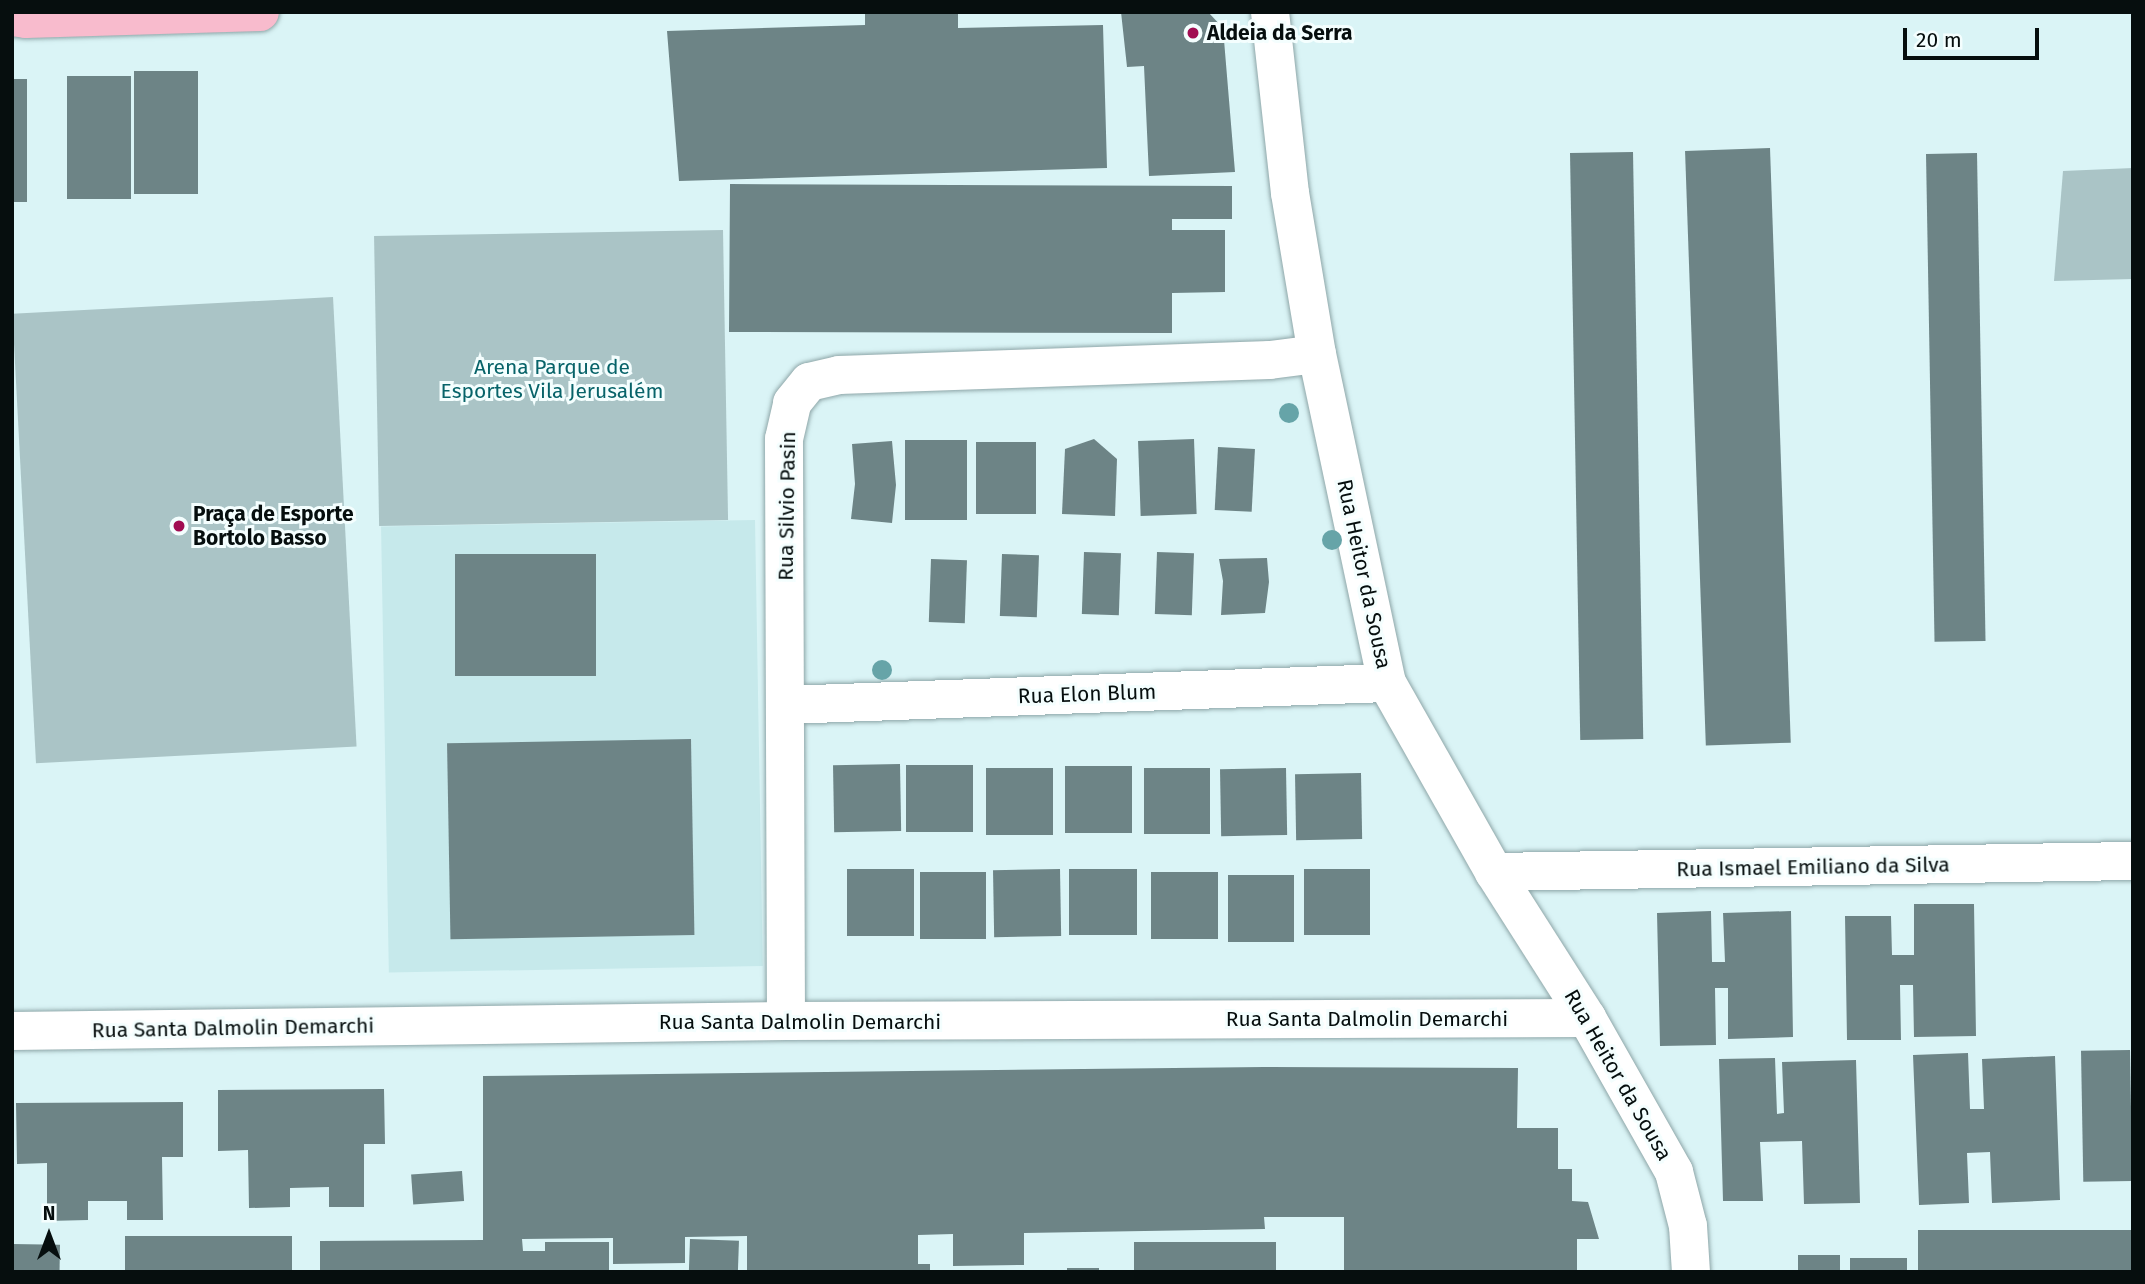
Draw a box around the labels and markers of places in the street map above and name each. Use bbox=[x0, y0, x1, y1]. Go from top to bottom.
place label: Aldeia da Serra bbox=[1207, 20, 1352, 46]
marker: Aldeia da Serra bbox=[1185, 25, 1201, 41]
place label: Praça de Esporte Bortolo Basso bbox=[193, 501, 354, 551]
marker: Praça de Esporte Bortolo Basso bbox=[171, 518, 187, 534]

